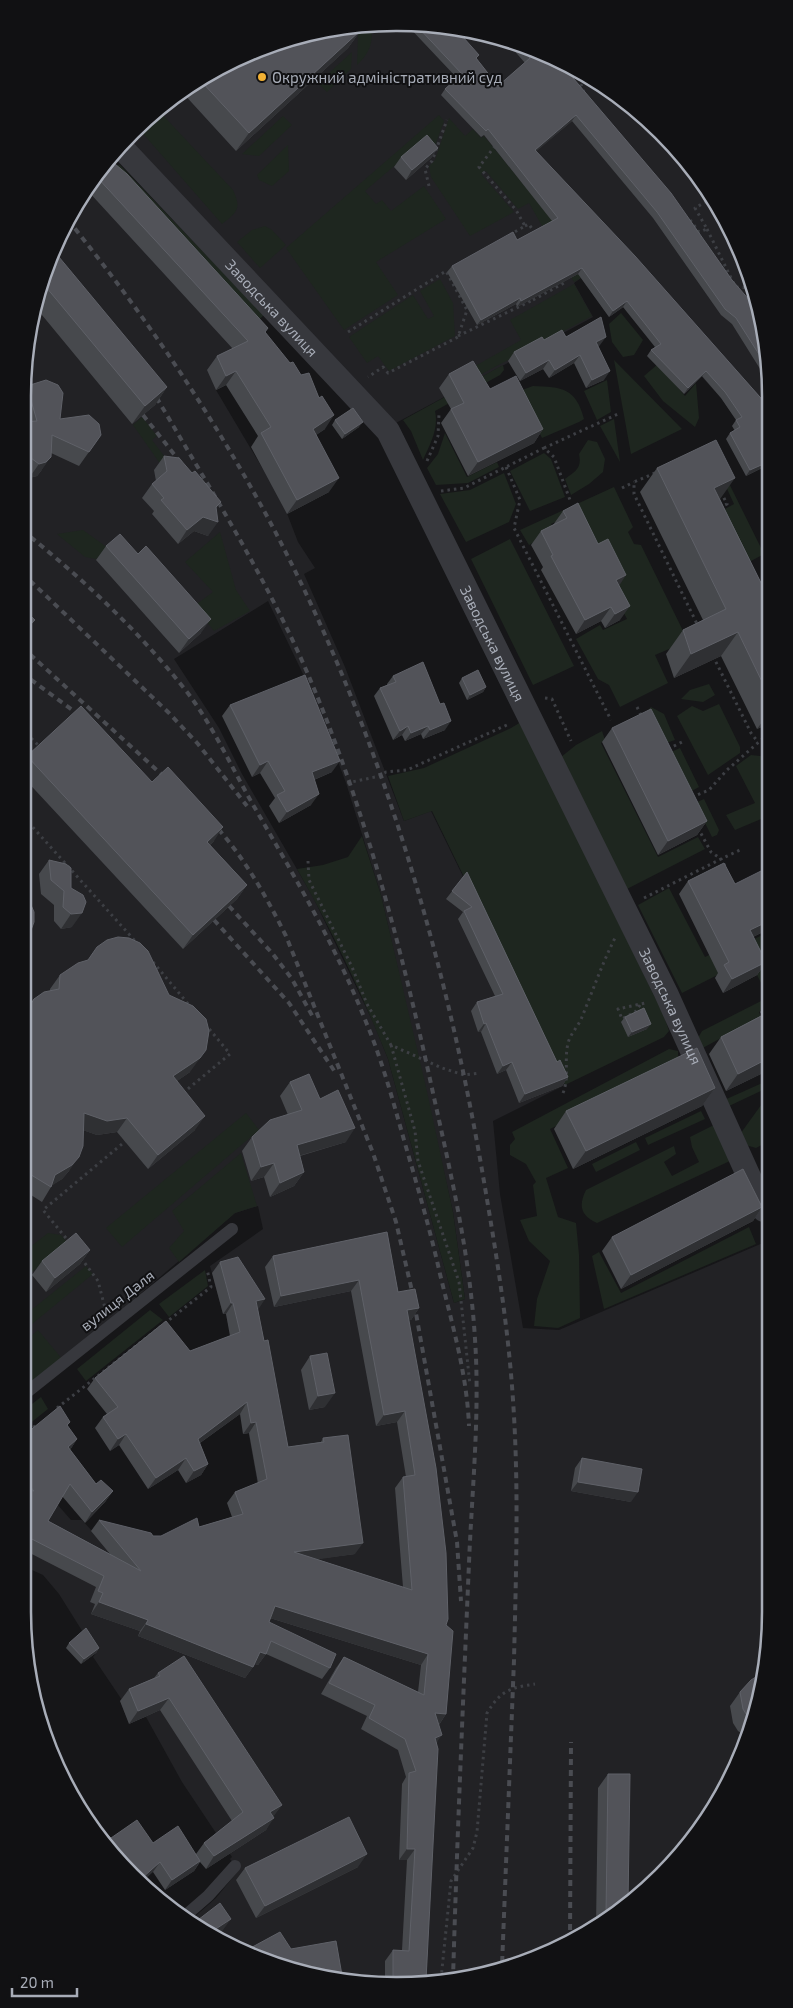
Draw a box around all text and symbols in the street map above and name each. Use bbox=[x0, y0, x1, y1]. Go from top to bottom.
place label: Окружний адміністративний суд bbox=[272, 68, 502, 87]
marker: Окружний адміністративний суд bbox=[256, 71, 268, 83]
street label: Заводська вулиця bbox=[222, 255, 322, 360]
street label: Заводська вулиця bbox=[457, 582, 529, 704]
street label: Заводська вулиця bbox=[636, 945, 706, 1067]
street label: вулиця Даля bbox=[77, 1266, 158, 1335]
scale bar bbox=[12, 1966, 78, 1998]
text: 20 m bbox=[20, 1973, 54, 1991]

